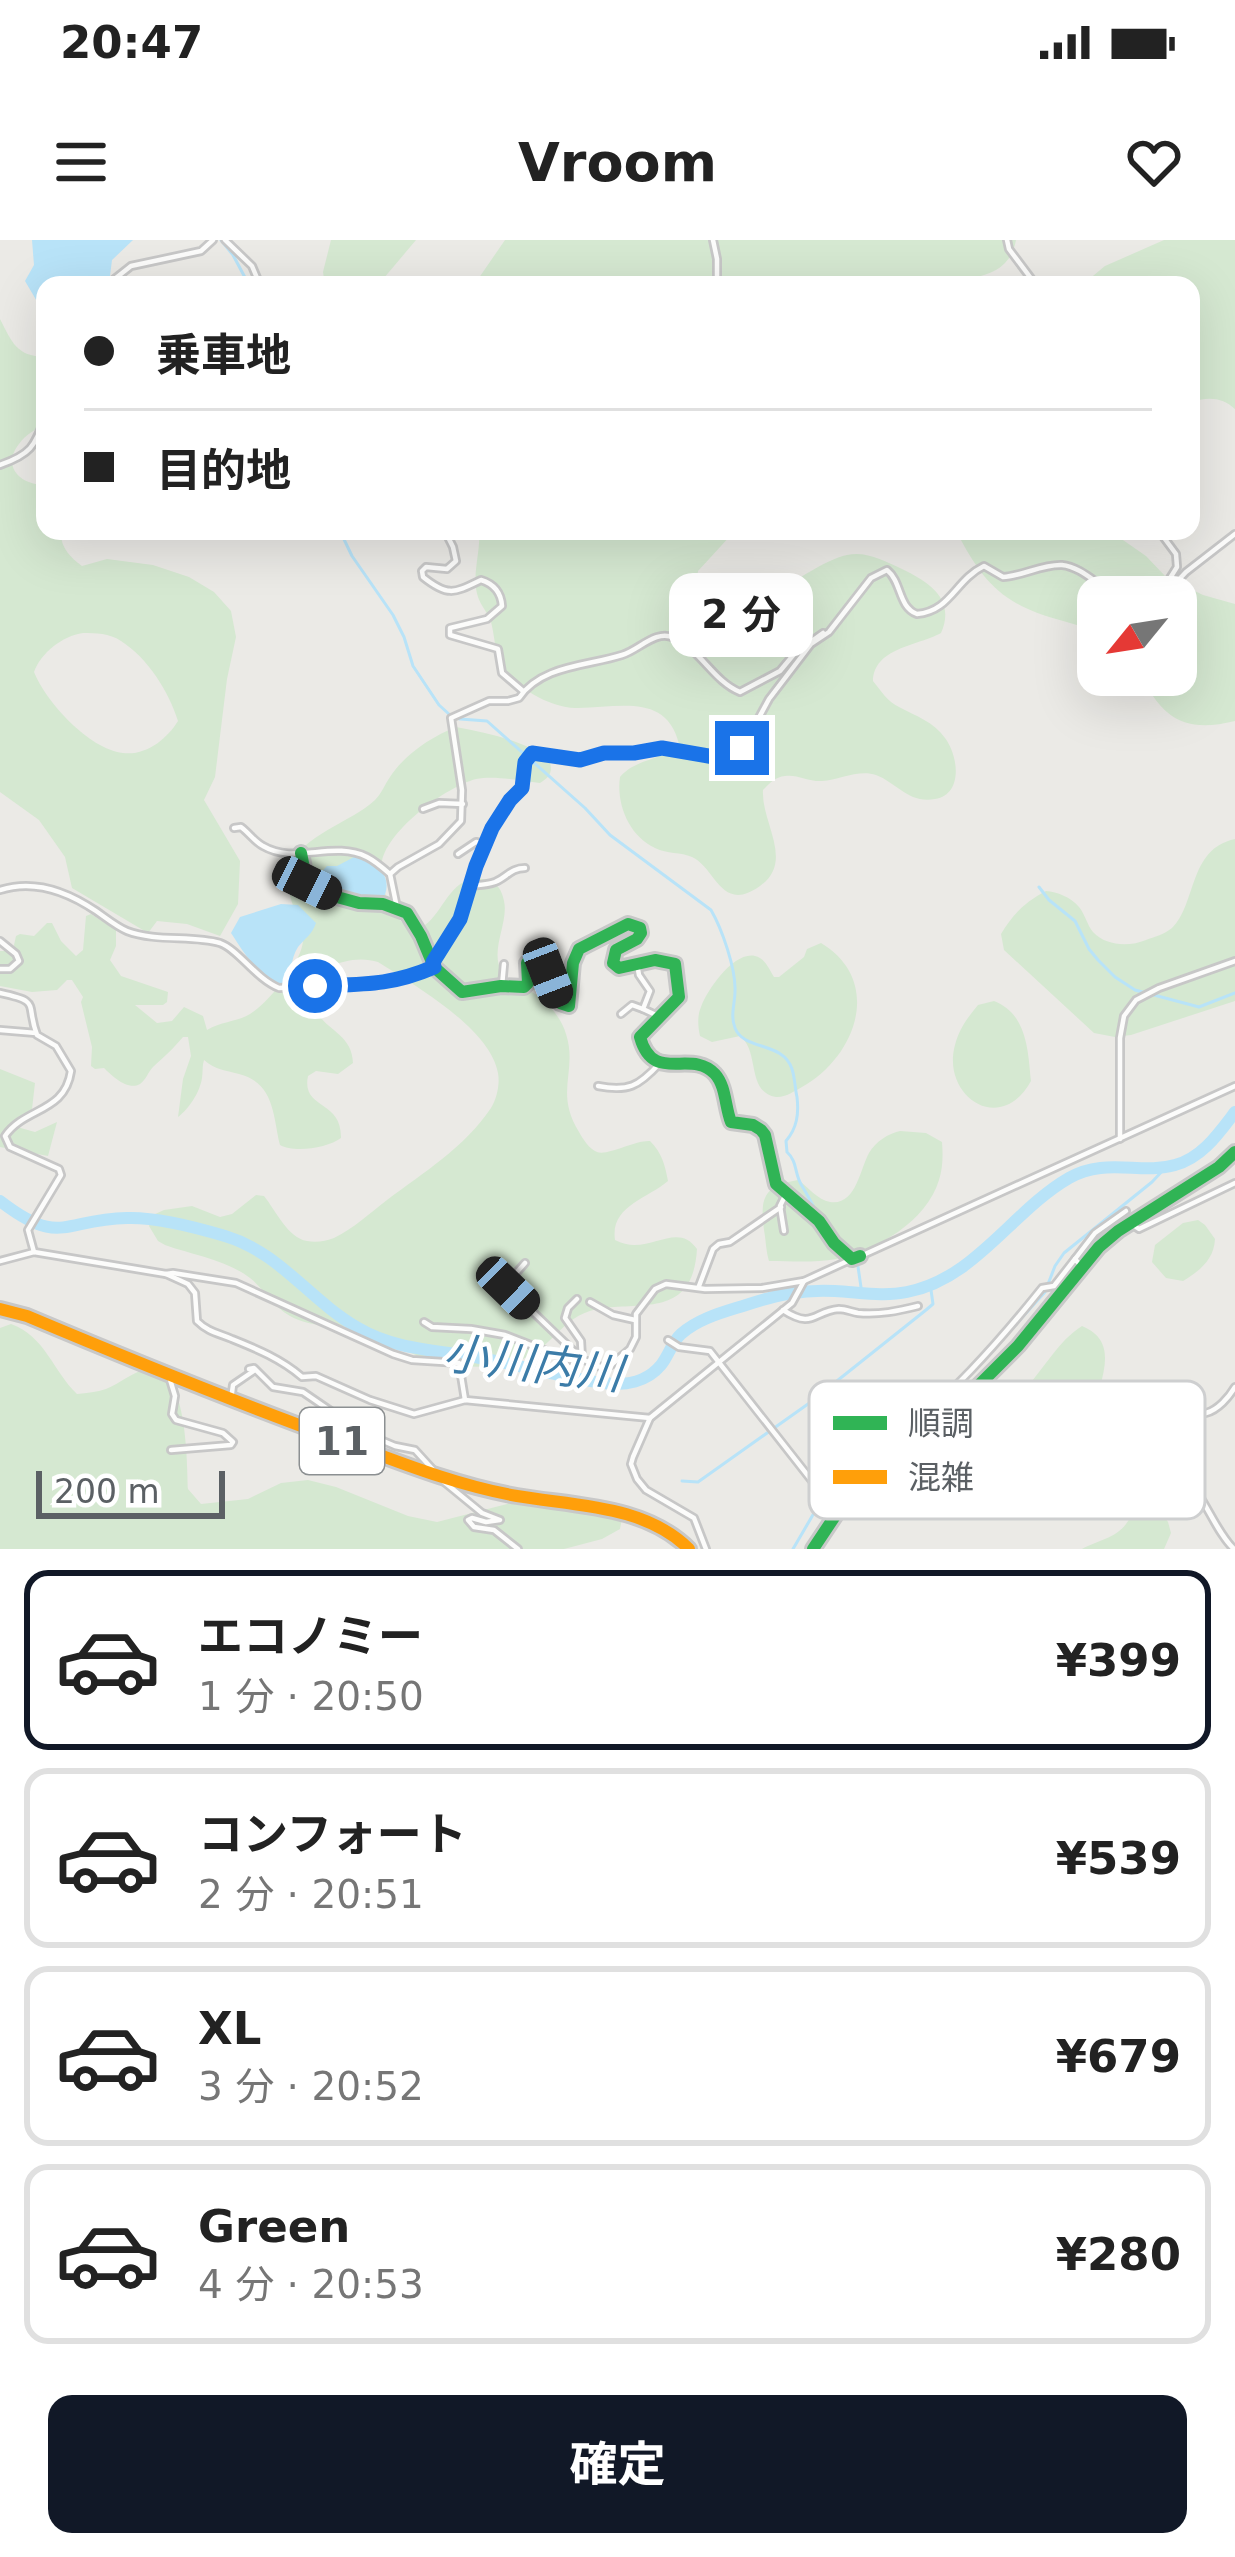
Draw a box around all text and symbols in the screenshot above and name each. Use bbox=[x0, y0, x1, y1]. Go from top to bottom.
text: 20:47 bbox=[60, 16, 203, 69]
icon: menu bbox=[48, 129, 114, 195]
icon: heart bbox=[1121, 129, 1187, 195]
text: Vroom bbox=[518, 131, 717, 194]
text: 乗車地 bbox=[156, 329, 291, 382]
text: 目的地 bbox=[156, 444, 291, 497]
callout: 2 分 bbox=[670, 574, 814, 658]
north arrow bbox=[1077, 576, 1197, 696]
map controls bbox=[1077, 576, 1197, 696]
text: 2 分 bbox=[701, 592, 781, 637]
route end bbox=[715, 721, 769, 775]
car bbox=[267, 851, 347, 915]
car bbox=[518, 933, 578, 1013]
route start bbox=[288, 959, 342, 1013]
car bbox=[470, 1250, 546, 1326]
water label: 小川内川 bbox=[440, 1326, 629, 1401]
legend bbox=[809, 1381, 1205, 1519]
text: 順調 bbox=[908, 1404, 974, 1443]
road number: 11 bbox=[300, 1408, 384, 1474]
text: 混雑 bbox=[908, 1458, 974, 1497]
scale bar bbox=[36, 1465, 225, 1518]
text: 200 m bbox=[54, 1472, 160, 1511]
icon: car bbox=[54, 1606, 162, 1714]
text: エコノミー bbox=[198, 1610, 423, 1663]
text: ¥399 bbox=[1056, 1634, 1181, 1687]
text: 1 分 · 20:50 bbox=[198, 1674, 424, 1719]
icon: car bbox=[54, 1804, 162, 1912]
text: コンフォート bbox=[198, 1808, 467, 1861]
text: ¥539 bbox=[1056, 1832, 1181, 1885]
text: 2 分 · 20:51 bbox=[198, 1872, 424, 1917]
icon: car bbox=[54, 2002, 162, 2110]
text: XL bbox=[198, 2002, 261, 2055]
text: ¥679 bbox=[1056, 2030, 1181, 2083]
text: 3 分 · 20:52 bbox=[198, 2064, 424, 2109]
icon: car bbox=[54, 2200, 162, 2308]
text: Green bbox=[198, 2200, 350, 2253]
text: ¥280 bbox=[1056, 2228, 1181, 2281]
text: 4 分 · 20:53 bbox=[198, 2262, 424, 2307]
button: 確定 bbox=[48, 2395, 1187, 2533]

